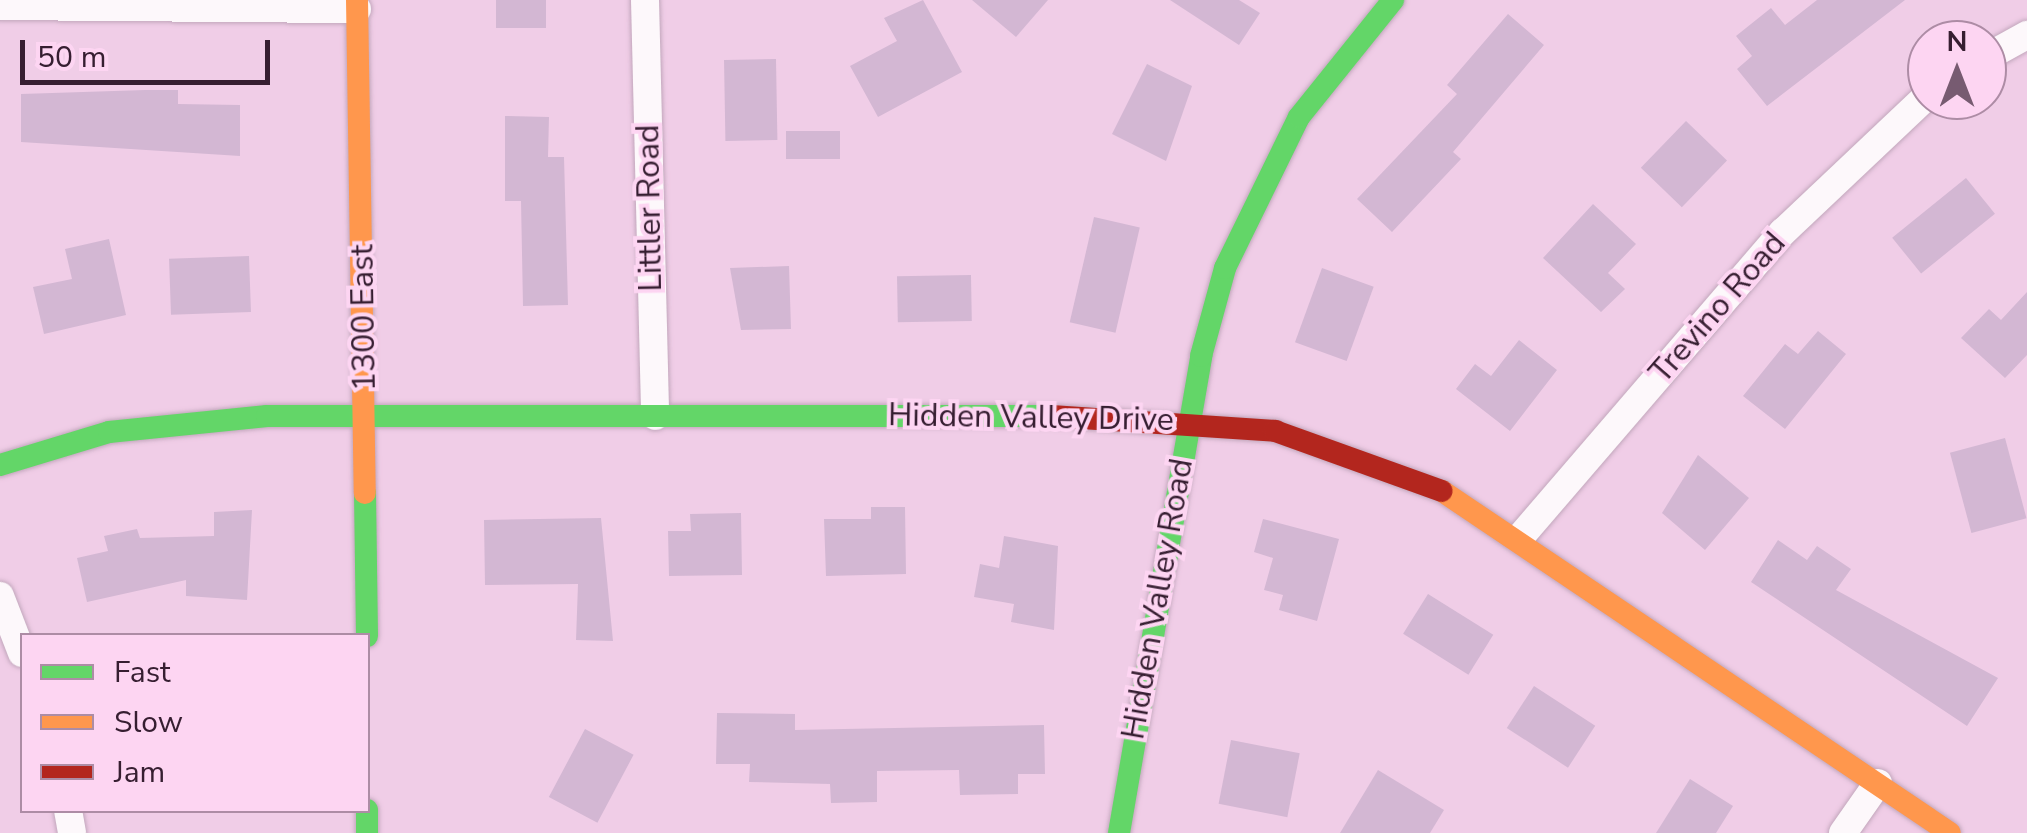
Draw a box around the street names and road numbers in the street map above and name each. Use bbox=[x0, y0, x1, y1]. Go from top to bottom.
street label: Littler Road bbox=[629, 124, 671, 292]
street label: Trevino Road bbox=[1642, 225, 1794, 391]
street label: 1300 East bbox=[344, 244, 384, 392]
street label: Hidden Valley Drive bbox=[888, 396, 1174, 440]
street label: Hidden Valley Road bbox=[1114, 456, 1202, 742]

